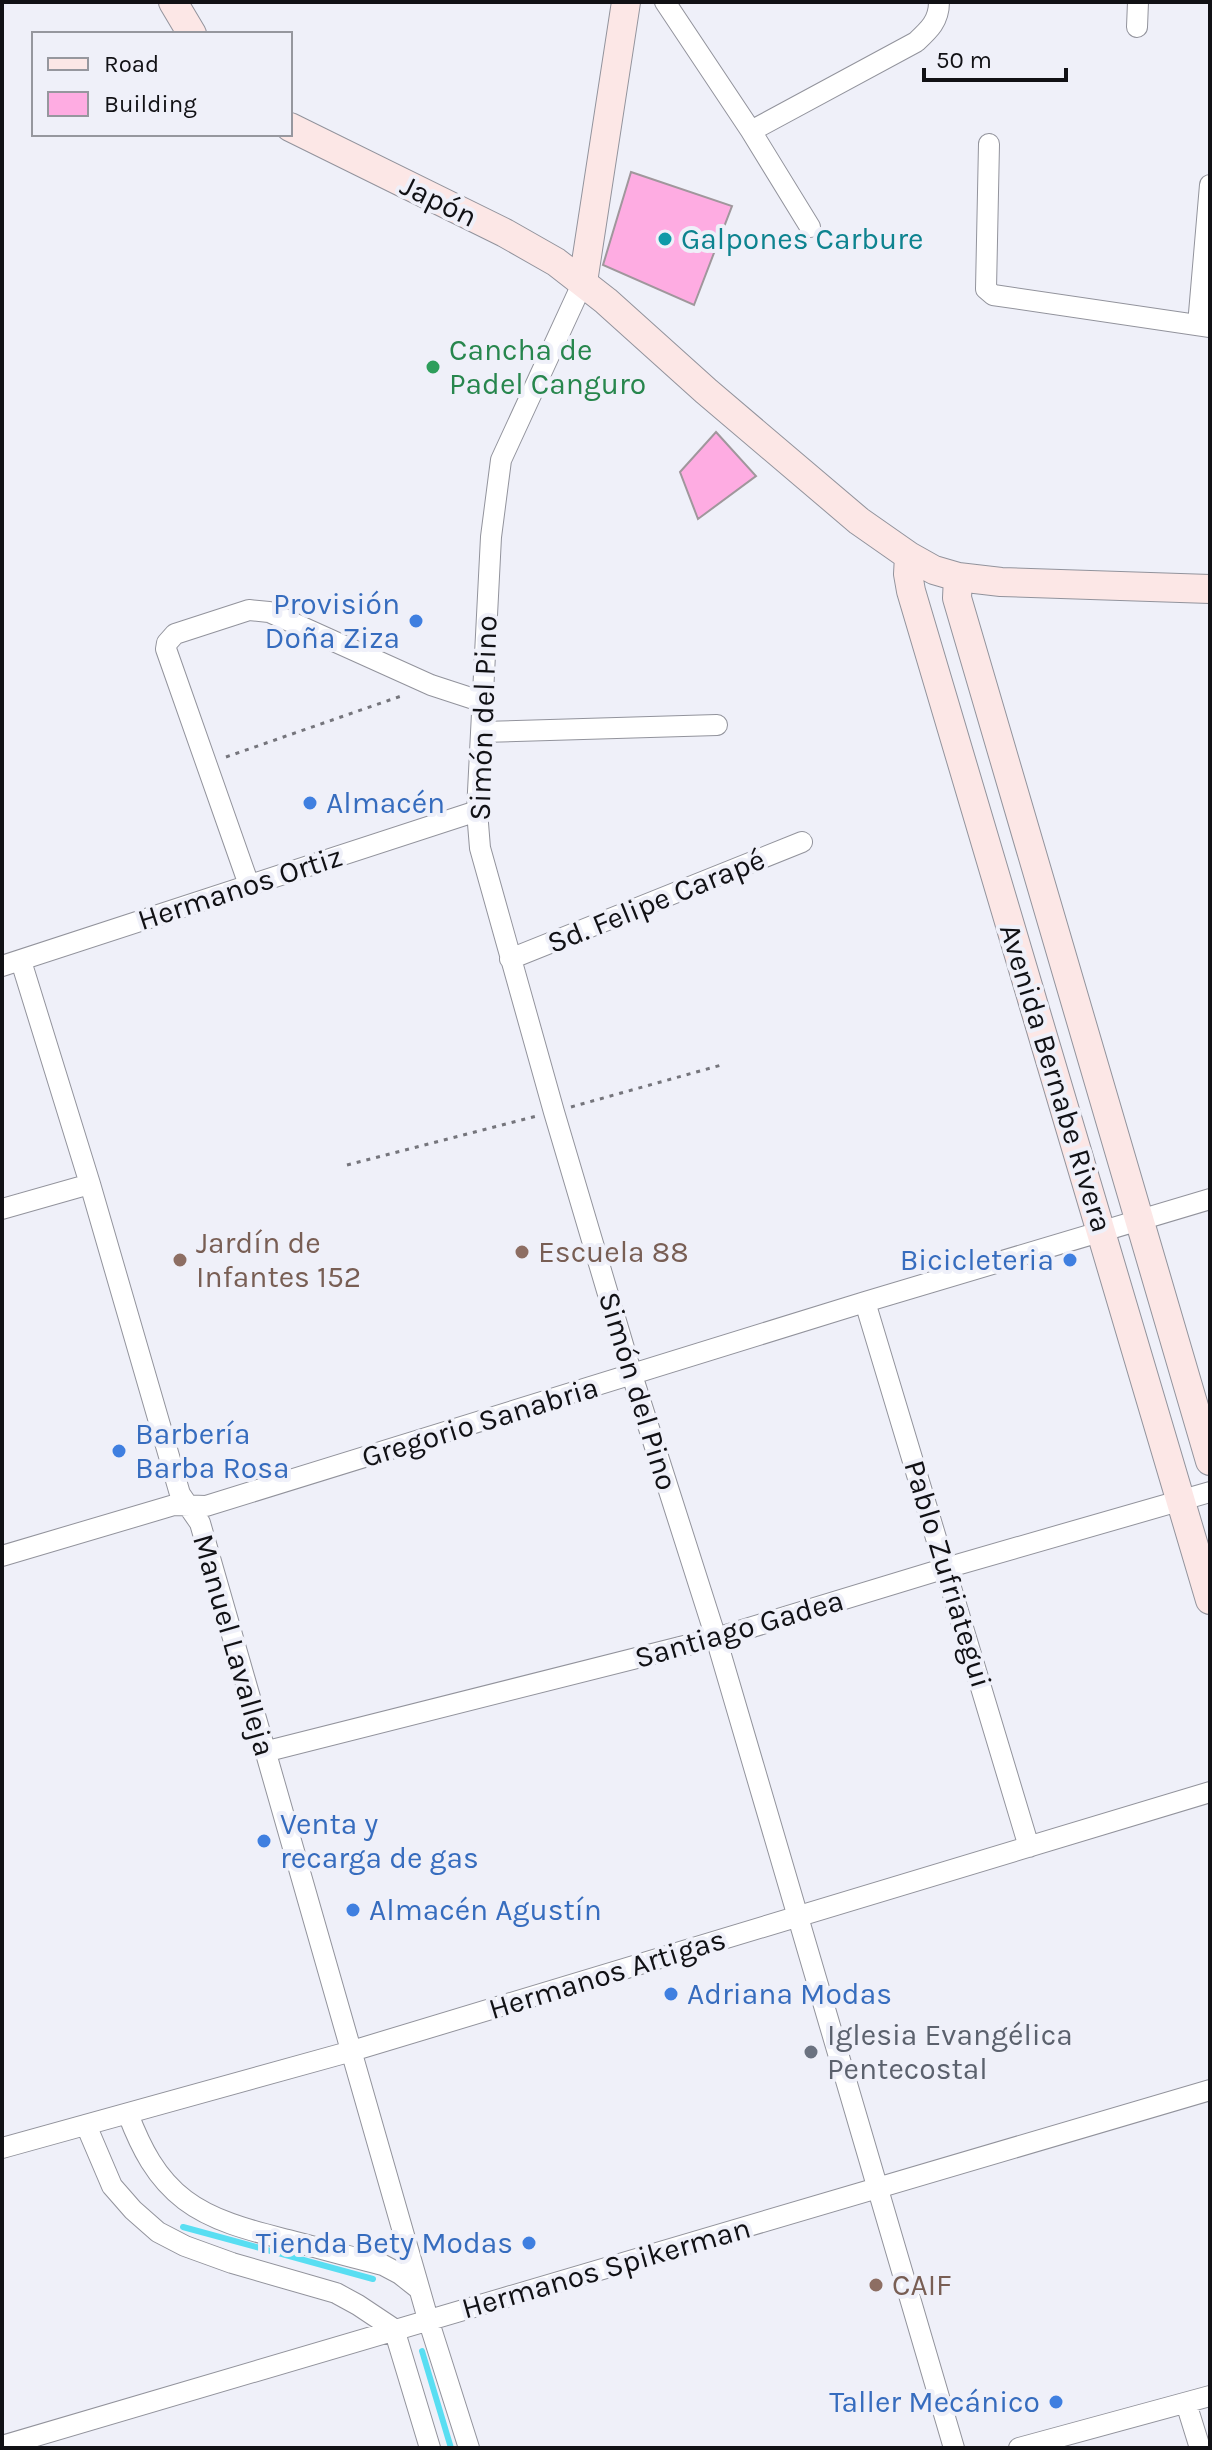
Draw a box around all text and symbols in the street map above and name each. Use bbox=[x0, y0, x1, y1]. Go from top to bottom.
legend bbox=[32, 32, 292, 136]
scale bar bbox=[924, 32, 1066, 82]
text: 50 m bbox=[936, 46, 992, 74]
text: Road bbox=[104, 50, 159, 78]
text: Building bbox=[104, 90, 197, 118]
street label: Japón bbox=[395, 167, 483, 235]
place label: Galpones Carbure bbox=[681, 221, 924, 257]
marker: Galpones Carbure bbox=[656, 230, 674, 248]
place label: Cancha de Padel Canguro bbox=[449, 332, 646, 402]
marker: Cancha de Padel Canguro bbox=[424, 358, 442, 376]
place label: Provisión Doña Ziza bbox=[265, 586, 400, 656]
marker: Provisión Doña Ziza bbox=[407, 612, 425, 630]
street label: Simón del Pino bbox=[461, 615, 505, 821]
place label: Almacén bbox=[326, 785, 445, 821]
marker: Almacén bbox=[301, 794, 319, 812]
street label: Hermanos Ortiz bbox=[133, 838, 347, 938]
street label: Sd. Felipe Carapé bbox=[542, 841, 770, 961]
street label: Avenida Bernabe Rivera bbox=[992, 919, 1120, 1237]
place label: Jardín de Infantes 152 bbox=[196, 1225, 361, 1295]
place label: Escuela 88 bbox=[538, 1234, 689, 1270]
place label: Bicicleteria bbox=[900, 1242, 1054, 1278]
marker: Escuela 88 bbox=[513, 1243, 531, 1261]
marker: Jardín de Infantes 152 bbox=[171, 1251, 189, 1269]
marker: Bicicleteria bbox=[1061, 1251, 1079, 1269]
street label: Simón del Pino bbox=[591, 1287, 685, 1495]
street label: Gregorio Sanabria bbox=[357, 1369, 603, 1475]
place label: Barbería Barba Rosa bbox=[135, 1416, 289, 1486]
marker: Barbería Barba Rosa bbox=[110, 1442, 128, 1460]
street label: Pablo Zufriategui bbox=[896, 1456, 1000, 1692]
street label: Manuel Lavalleja bbox=[185, 1530, 283, 1760]
street label: Santiago Gadea bbox=[630, 1582, 848, 1676]
place label: Venta y recarga de gas bbox=[280, 1806, 479, 1876]
marker: Venta y recarga de gas bbox=[255, 1832, 273, 1850]
place label: Almacén Agustín bbox=[369, 1892, 602, 1928]
marker: Almacén Agustín bbox=[344, 1901, 362, 1919]
street label: Hermanos Artigas bbox=[484, 1921, 730, 2027]
place label: Adriana Modas bbox=[687, 1976, 892, 2012]
marker: Adriana Modas bbox=[662, 1985, 680, 2003]
place label: Iglesia Evangélica Pentecostal bbox=[827, 2017, 1073, 2087]
marker: Iglesia Evangélica Pentecostal bbox=[802, 2043, 820, 2061]
street label: Hermanos Spikerman bbox=[457, 2210, 755, 2326]
place label: Tienda Bety Modas bbox=[256, 2225, 513, 2261]
marker: Tienda Bety Modas bbox=[520, 2234, 538, 2252]
place label: CAIF bbox=[892, 2267, 952, 2303]
marker: CAIF bbox=[867, 2276, 885, 2294]
place label: Taller Mecánico bbox=[829, 2384, 1040, 2420]
marker: Taller Mecánico bbox=[1047, 2393, 1065, 2411]

